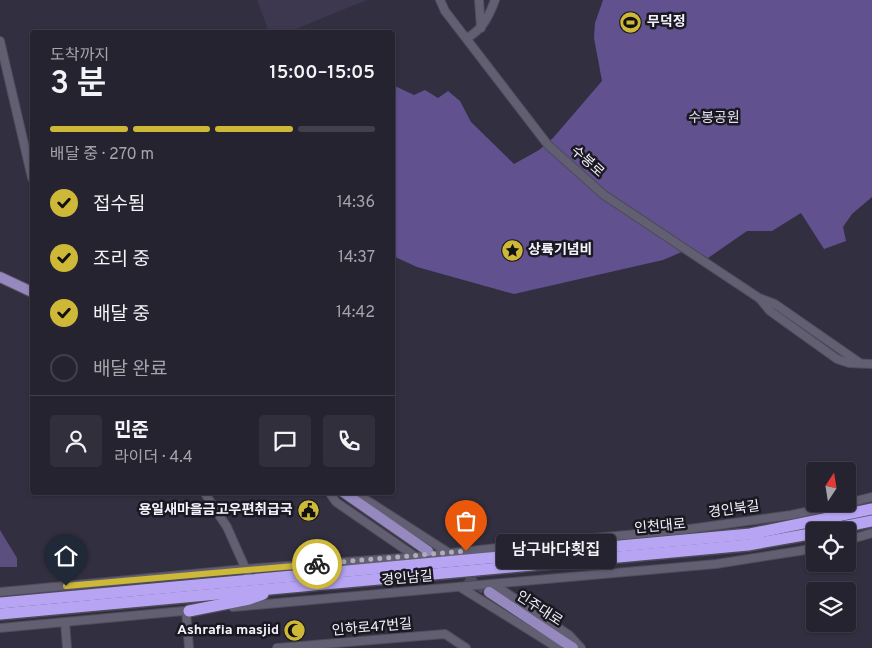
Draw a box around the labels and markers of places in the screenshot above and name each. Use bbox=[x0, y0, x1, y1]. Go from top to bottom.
sports icon: 무덕정 bbox=[619, 10, 643, 34]
place label: 무덕정 bbox=[647, 14, 686, 31]
place icon: 상륙기념비 bbox=[500, 238, 524, 262]
place label: 상륙기념비 bbox=[528, 242, 592, 259]
public building icon: 용일새마을금고우편취급국 bbox=[297, 498, 321, 522]
pin bbox=[445, 500, 487, 551]
place label: 용일새마을금고우편취급국 bbox=[138, 501, 293, 519]
callout: 남구바다횟집 bbox=[496, 534, 616, 568]
pin bbox=[45, 535, 87, 586]
mosque icon: Ashrafia masjid bbox=[283, 618, 307, 642]
place label: Ashrafia masjid bbox=[177, 622, 279, 639]

